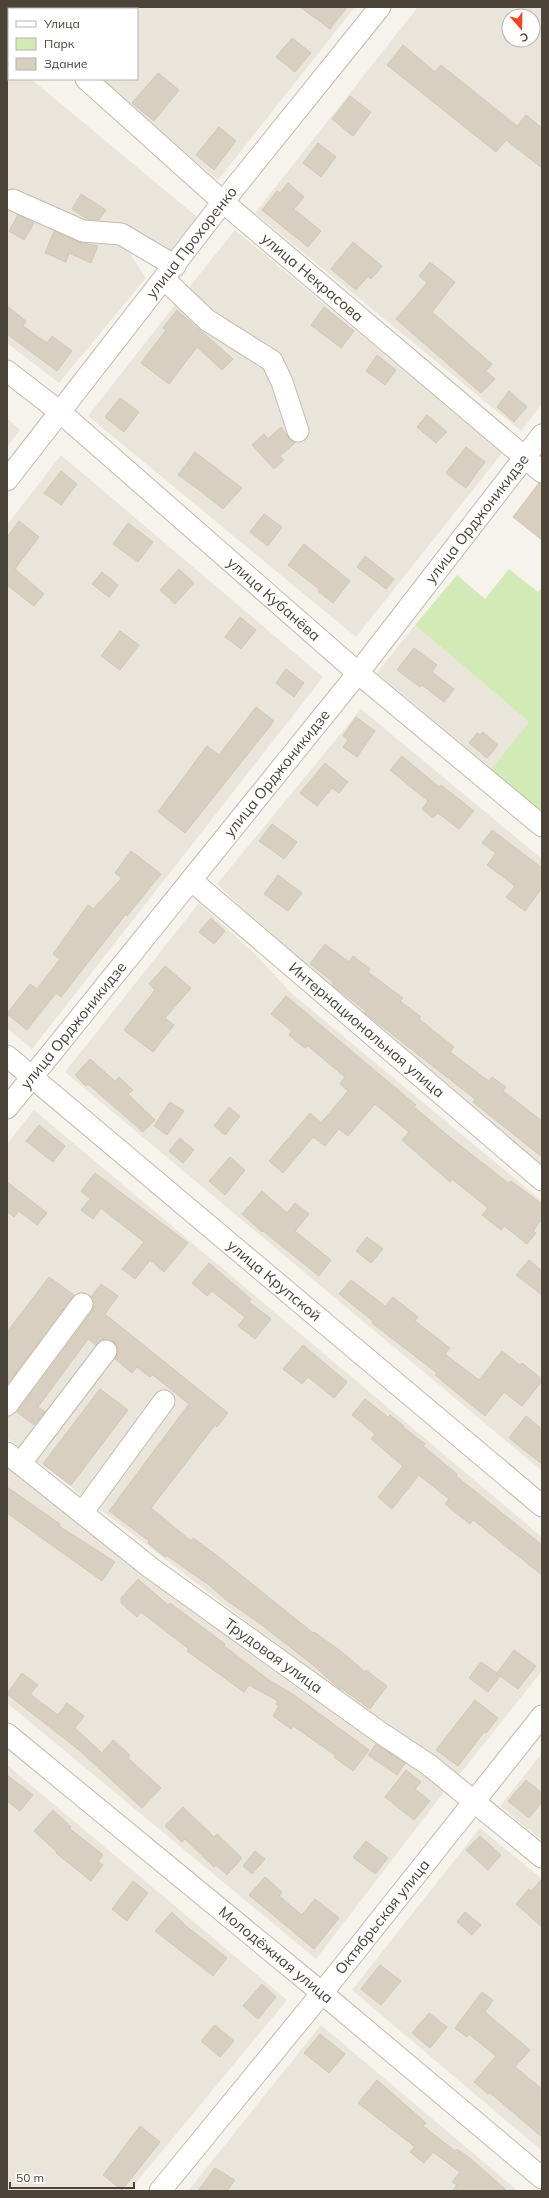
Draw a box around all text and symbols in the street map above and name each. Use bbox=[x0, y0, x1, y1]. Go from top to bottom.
legend bbox=[8, 8, 138, 80]
north arrow bbox=[501, 8, 541, 48]
text: Улица bbox=[43, 16, 80, 31]
text: С bbox=[518, 30, 530, 45]
text: Парк bbox=[44, 36, 75, 51]
text: Здание bbox=[44, 56, 88, 71]
street label: улица Прохоренко bbox=[142, 182, 241, 302]
street label: улица Некрасова bbox=[258, 229, 367, 326]
street label: улица Орджоникидзе bbox=[421, 450, 533, 587]
street label: улица Кубанёва bbox=[223, 553, 325, 645]
street label: улица Орджоникидзе bbox=[220, 705, 334, 841]
street label: улица Орджоникидзе bbox=[16, 958, 130, 1093]
street label: Интернациональная улица bbox=[285, 958, 449, 1101]
street label: улица Крупской bbox=[224, 1235, 325, 1325]
street label: Трудовая улица bbox=[221, 1614, 326, 1697]
street label: Октябрьская улица bbox=[331, 1855, 434, 1978]
street label: Молодёжная улица bbox=[215, 1902, 337, 2007]
scale bar bbox=[10, 2164, 134, 2190]
text: 50 m bbox=[16, 2170, 44, 2185]

